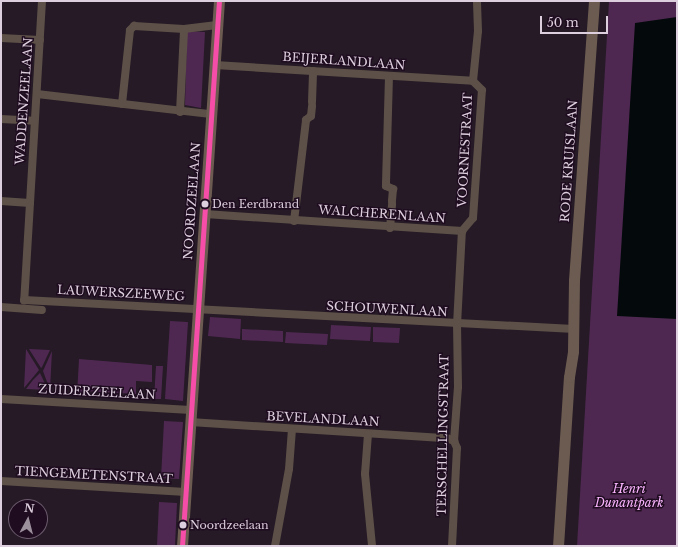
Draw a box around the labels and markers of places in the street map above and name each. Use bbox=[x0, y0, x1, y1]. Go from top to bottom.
place label: Den Eerdbrand bbox=[212, 197, 299, 211]
marker: Den Eerdbrand bbox=[200, 199, 210, 209]
place label: Noordzeelaan bbox=[190, 518, 269, 532]
marker: Noordzeelaan bbox=[178, 520, 188, 530]

